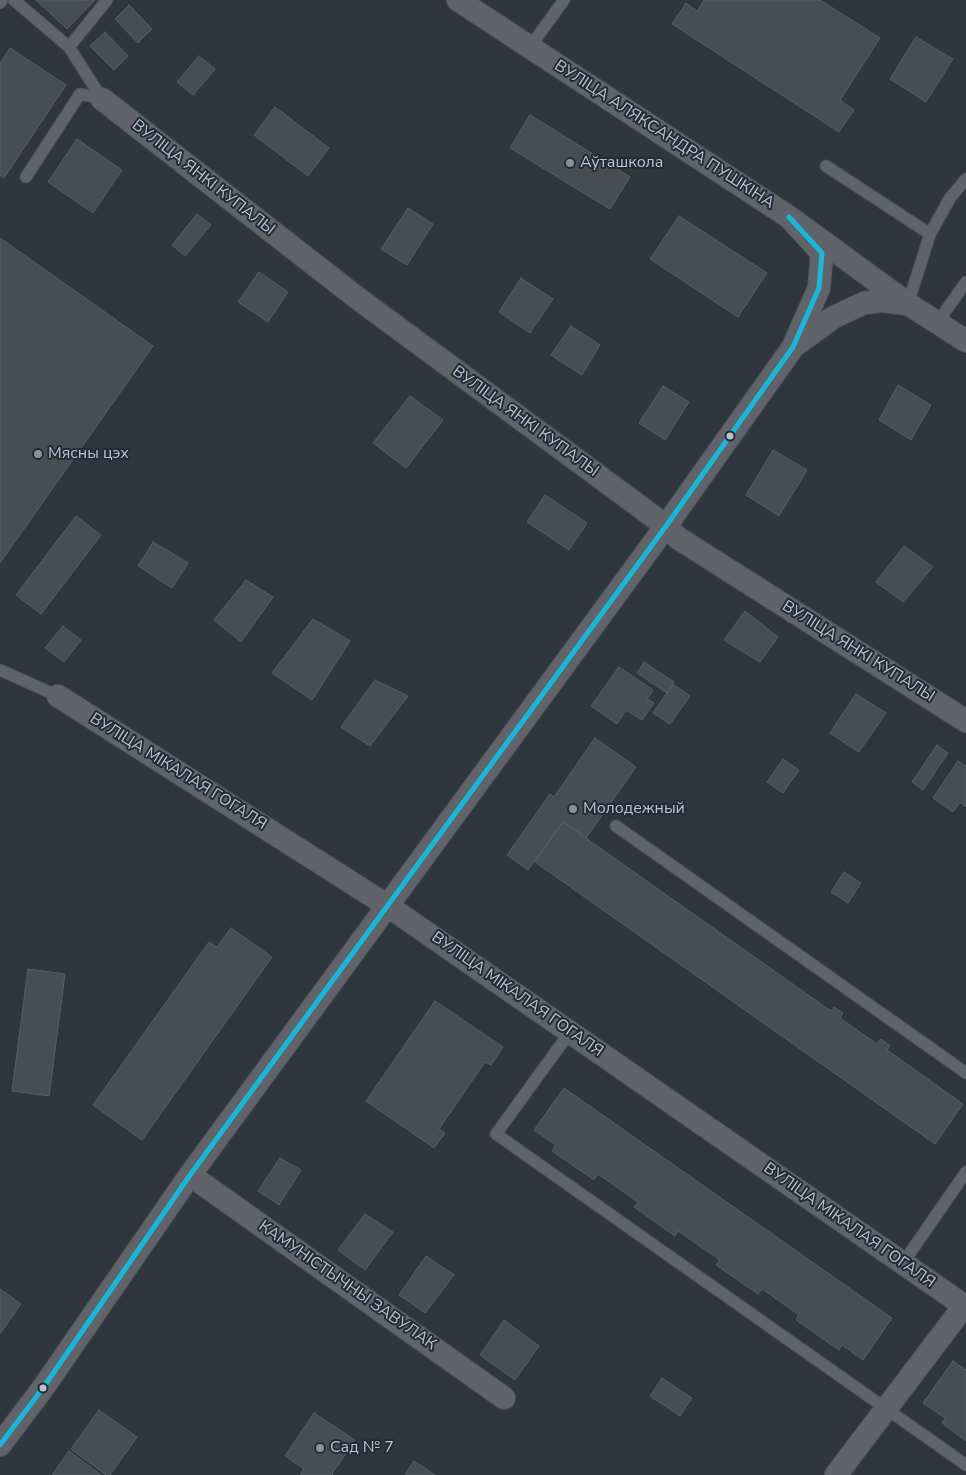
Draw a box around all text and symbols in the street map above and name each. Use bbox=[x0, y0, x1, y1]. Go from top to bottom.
street label: ВУЛІЦА АЛЯКСАНДРА ПУШКІНА bbox=[550, 57, 778, 213]
street label: ВУЛІЦА ЯНКІ КУПАЛЫ bbox=[128, 116, 278, 240]
place label: Аўташкола bbox=[580, 153, 663, 173]
marker: Аўташкола bbox=[564, 157, 576, 169]
street label: ВУЛІЦА ЯНКІ КУПАЛЫ bbox=[448, 362, 602, 482]
unlabelled marker bbox=[725, 431, 735, 441]
place label: Мясны цэх bbox=[48, 444, 129, 464]
marker: Мясны цэх bbox=[32, 448, 44, 460]
street label: ВУЛІЦА ЯНКІ КУПАЛЫ bbox=[778, 597, 938, 707]
street label: ВУЛІЦА МІКАЛАЯ ГОГАЛЯ bbox=[86, 710, 270, 834]
place label: Молодежный bbox=[583, 799, 685, 819]
marker: Молодежный bbox=[567, 803, 579, 815]
street label: ВУЛІЦА МІКАЛАЯ ГОГАЛЯ bbox=[428, 928, 606, 1062]
street label: ВУЛІЦА МІКАЛАЯ ГОГАЛЯ bbox=[760, 1159, 938, 1293]
street label: КАМУНІСТЫЧНЫ ЗАВУЛАК bbox=[254, 1217, 440, 1355]
unlabelled marker bbox=[38, 1383, 48, 1393]
place label: Сад № 7 bbox=[330, 1438, 394, 1458]
marker: Сад № 7 bbox=[314, 1442, 326, 1454]

